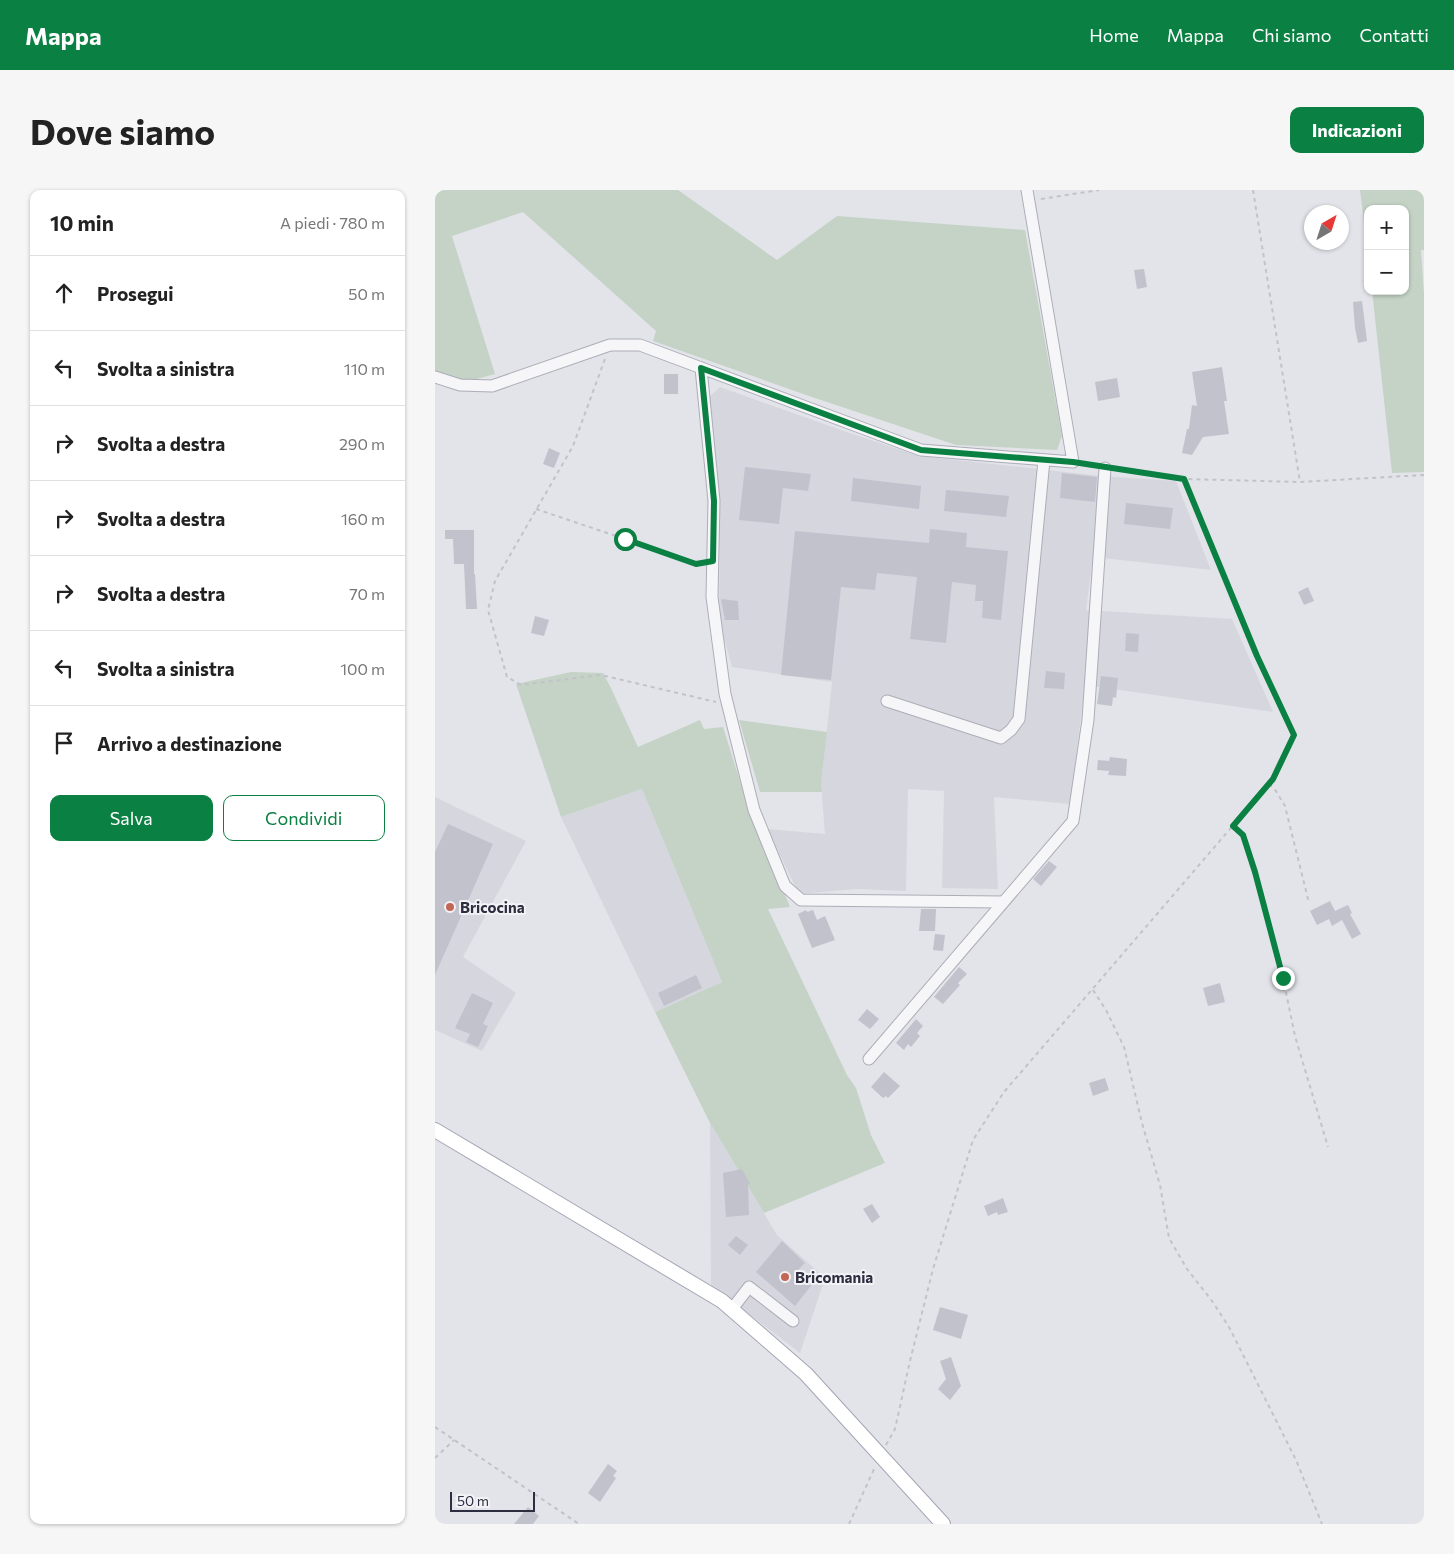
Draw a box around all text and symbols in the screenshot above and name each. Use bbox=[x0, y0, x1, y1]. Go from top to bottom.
text: Mappa bbox=[25, 21, 102, 50]
text: Home bbox=[1089, 24, 1139, 46]
text: Mappa bbox=[1167, 24, 1224, 46]
text: Chi siamo bbox=[1252, 24, 1331, 46]
text: Contatti bbox=[1359, 24, 1429, 46]
button: Indicazioni bbox=[1290, 107, 1424, 153]
text: Dove siamo bbox=[30, 109, 215, 152]
north arrow bbox=[1304, 205, 1349, 250]
map controls bbox=[1364, 205, 1409, 295]
button: + bbox=[1364, 205, 1409, 250]
text: 10 min bbox=[50, 210, 114, 235]
text: A piedi · 780 m bbox=[280, 213, 385, 232]
button: − bbox=[1364, 250, 1409, 295]
icon: ahead bbox=[50, 279, 78, 307]
text: Prosegui bbox=[97, 282, 174, 305]
text: 50 m bbox=[348, 284, 385, 303]
icon: left bbox=[50, 354, 78, 382]
text: Svolta a sinistra bbox=[97, 357, 235, 380]
text: 110 m bbox=[344, 359, 385, 378]
icon: right bbox=[50, 429, 78, 457]
text: Svolta a destra bbox=[97, 432, 225, 455]
text: 290 m bbox=[339, 434, 385, 453]
icon: right bbox=[50, 504, 78, 532]
text: Svolta a destra bbox=[97, 507, 225, 530]
text: 160 m bbox=[341, 509, 385, 528]
route start bbox=[614, 528, 637, 551]
icon: right bbox=[50, 579, 78, 607]
text: Svolta a destra bbox=[97, 582, 225, 605]
text: 70 m bbox=[349, 584, 385, 603]
icon: left bbox=[50, 654, 78, 682]
text: Svolta a sinistra bbox=[97, 657, 235, 680]
text: 100 m bbox=[340, 659, 385, 678]
icon: arrive bbox=[50, 729, 78, 757]
text: Arrivo a destinazione bbox=[97, 732, 282, 755]
button: Salva bbox=[50, 795, 213, 841]
button: Condividi bbox=[223, 795, 385, 841]
place label: Bricocina bbox=[460, 898, 525, 916]
marker: Bricocina bbox=[444, 901, 456, 913]
route end bbox=[1272, 967, 1295, 990]
place label: Bricomania bbox=[795, 1268, 873, 1286]
marker: Bricomania bbox=[779, 1271, 791, 1283]
scale bar bbox=[450, 1489, 535, 1512]
text: 50 m bbox=[457, 1492, 489, 1509]

